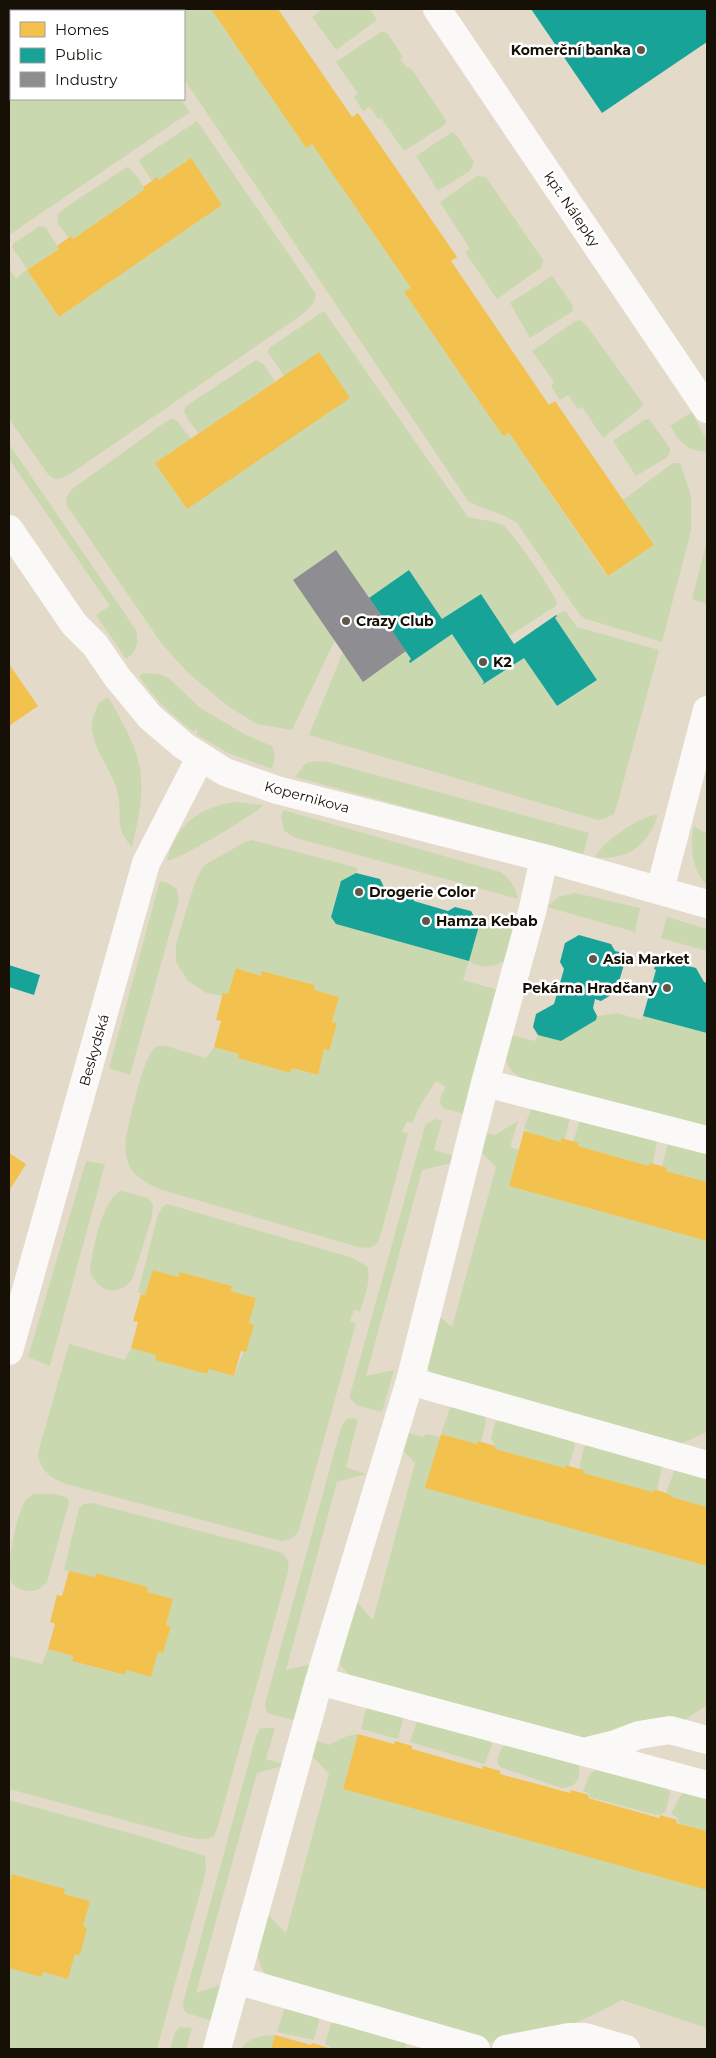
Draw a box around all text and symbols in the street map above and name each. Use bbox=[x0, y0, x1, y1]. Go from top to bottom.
legend bbox=[10, 10, 185, 100]
text: Homes bbox=[55, 20, 109, 39]
place label: Komerční banka bbox=[511, 41, 631, 59]
marker: Komerční banka bbox=[635, 44, 647, 56]
text: Public bbox=[55, 45, 103, 64]
text: Industry bbox=[55, 70, 118, 89]
street label: kpt. Nálepky bbox=[540, 168, 604, 251]
place label: Crazy Club bbox=[356, 612, 434, 630]
marker: Crazy Club bbox=[340, 615, 352, 627]
place label: K2 bbox=[493, 653, 512, 671]
marker: K2 bbox=[477, 656, 489, 668]
street label: Kopernikova bbox=[263, 777, 351, 817]
place label: Drogerie Color bbox=[369, 883, 476, 901]
marker: Drogerie Color bbox=[353, 886, 365, 898]
place label: Hamza Kebab bbox=[436, 912, 538, 930]
marker: Hamza Kebab bbox=[420, 915, 432, 927]
place label: Asia Market bbox=[602, 950, 690, 968]
marker: Asia Market bbox=[587, 953, 599, 965]
place label: Pekárna Hradčany bbox=[522, 979, 658, 997]
marker: Pekárna Hradčany bbox=[661, 982, 673, 994]
street label: Beskydská bbox=[75, 1012, 113, 1088]

